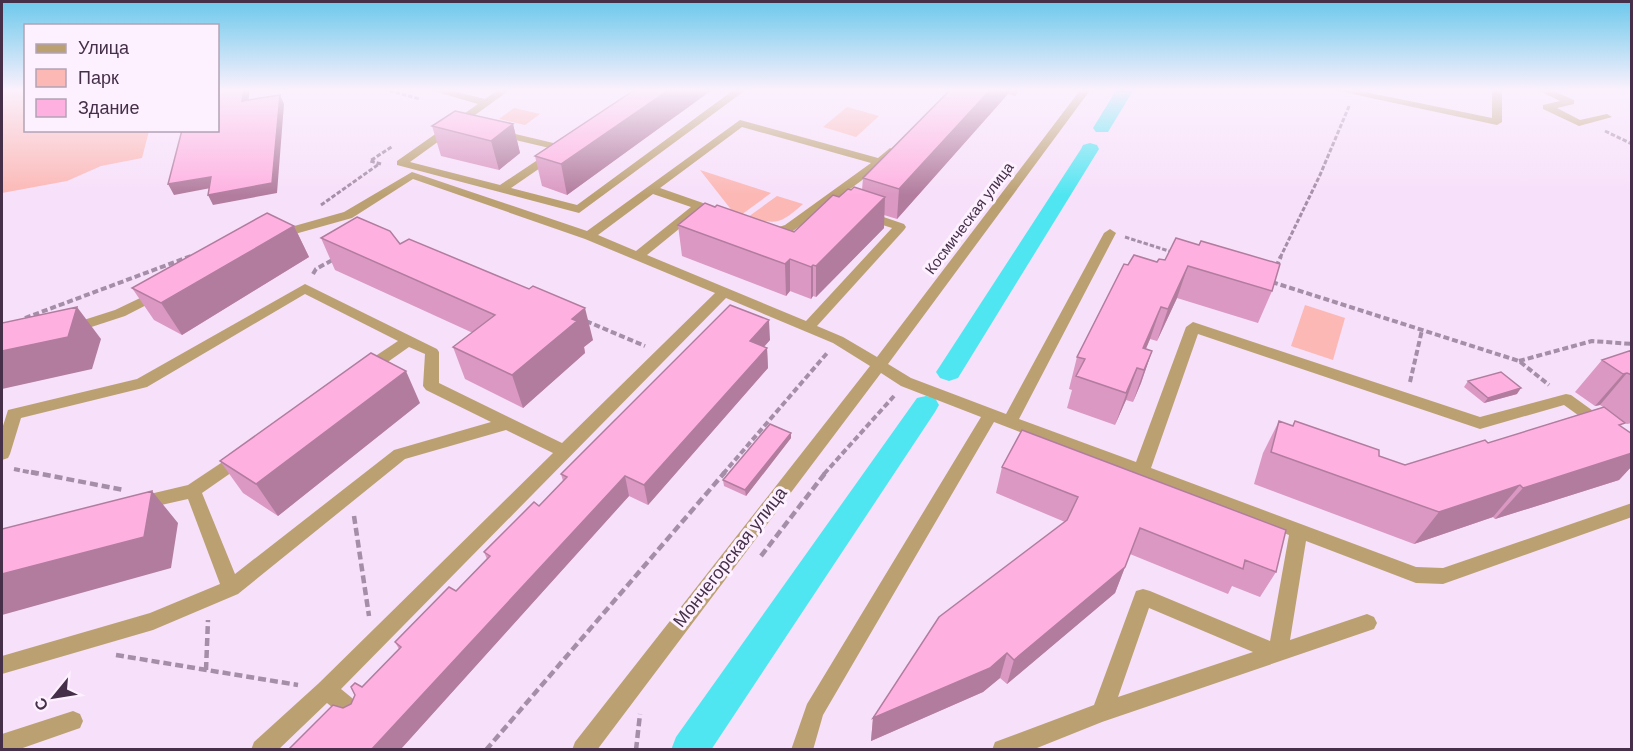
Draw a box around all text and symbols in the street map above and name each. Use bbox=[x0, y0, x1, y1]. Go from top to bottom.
legend bbox=[24, 24, 219, 132]
text: Улица bbox=[78, 38, 130, 58]
text: Парк bbox=[78, 68, 119, 88]
text: Здание bbox=[78, 98, 139, 118]
street label: Космическая улица bbox=[921, 158, 1017, 277]
street label: Мончегорская улица bbox=[669, 482, 792, 631]
north arrow bbox=[24, 667, 84, 727]
text: С bbox=[31, 695, 52, 714]

